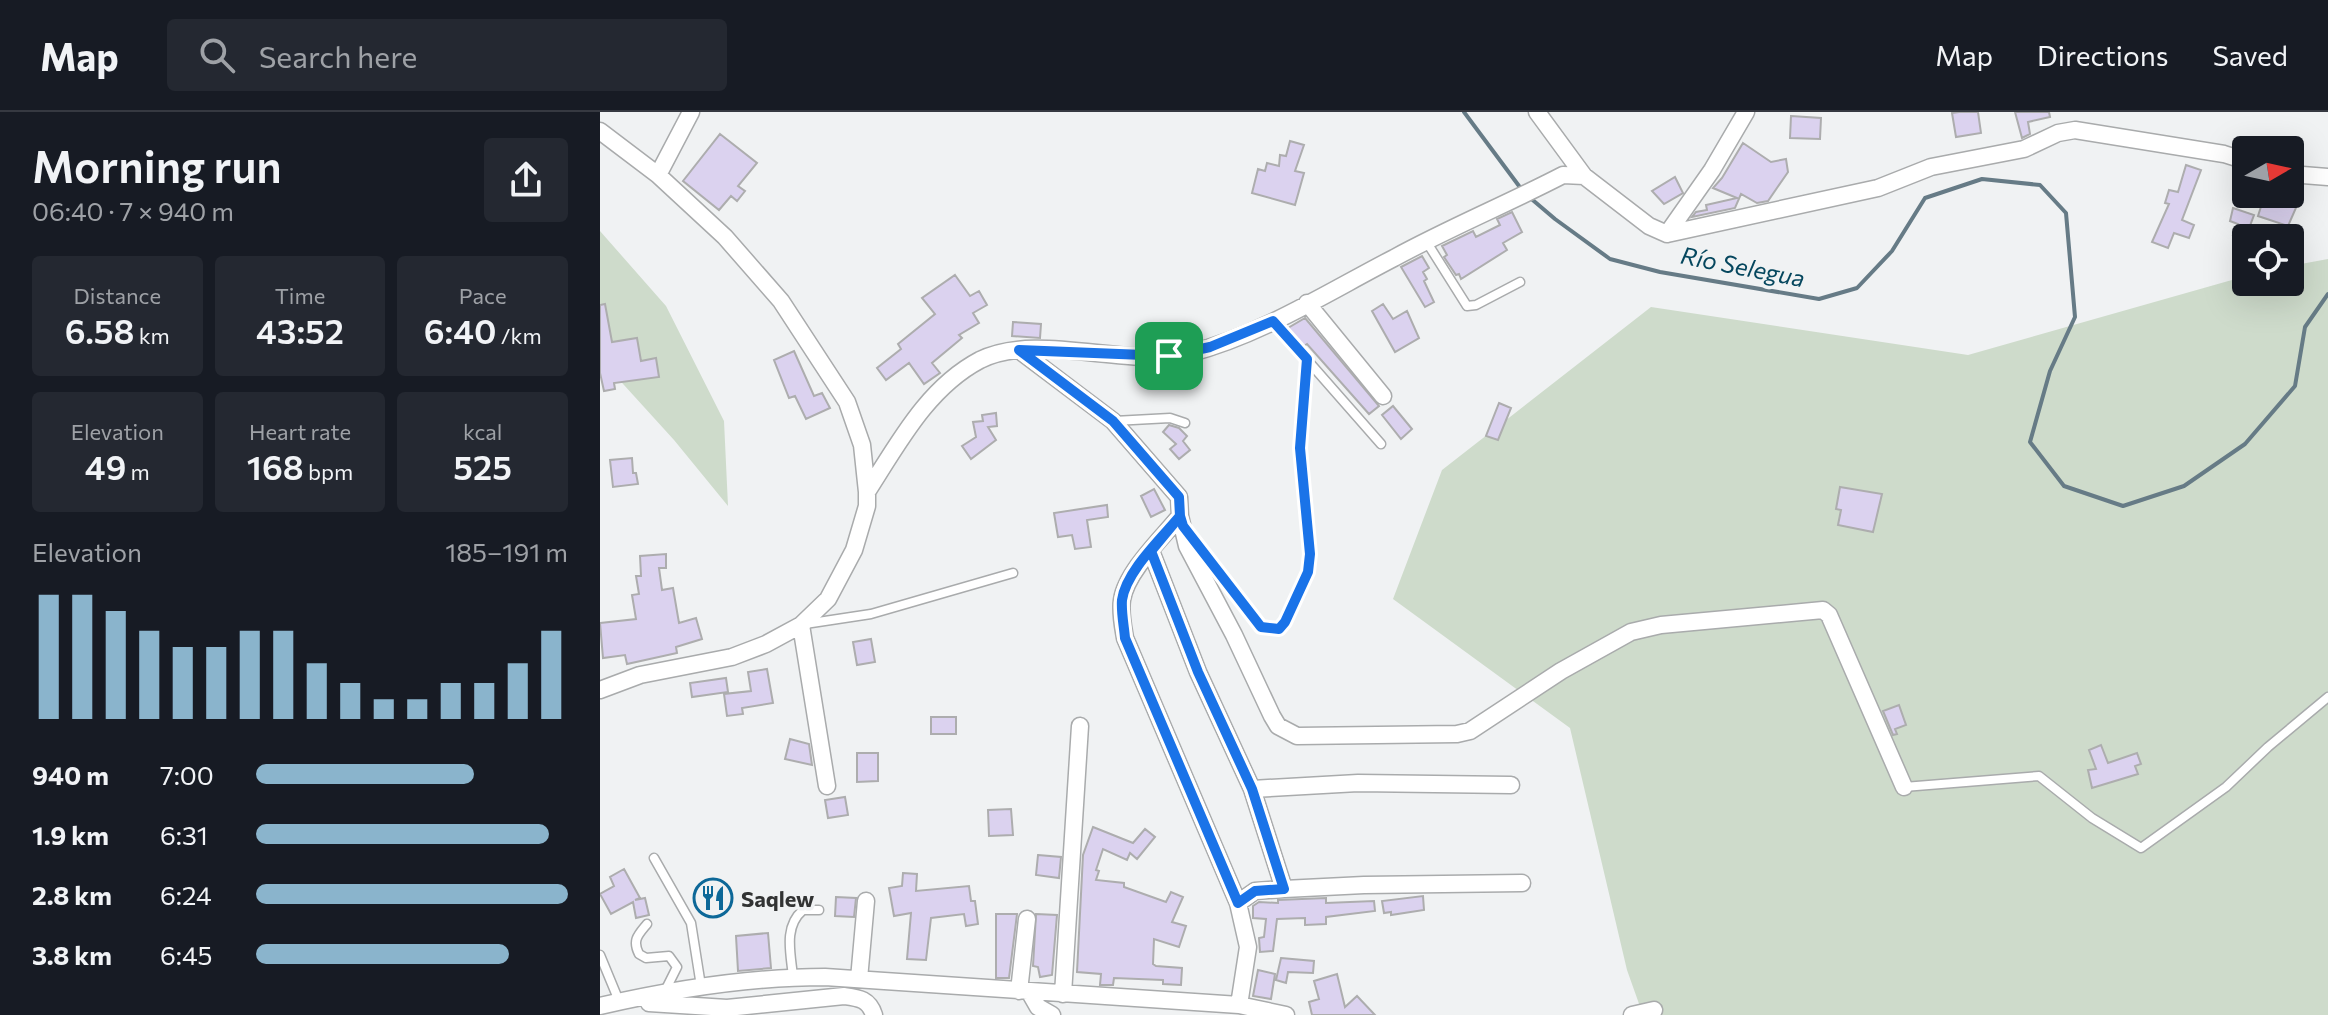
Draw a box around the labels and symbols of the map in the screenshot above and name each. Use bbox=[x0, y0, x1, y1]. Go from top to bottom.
north arrow bbox=[2232, 136, 2304, 208]
water label: Río Selegua bbox=[1679, 240, 1807, 292]
pin bbox=[1135, 322, 1203, 390]
restaurant icon: Saqlew bbox=[692, 877, 734, 919]
place label: Saqlew bbox=[741, 885, 814, 912]

